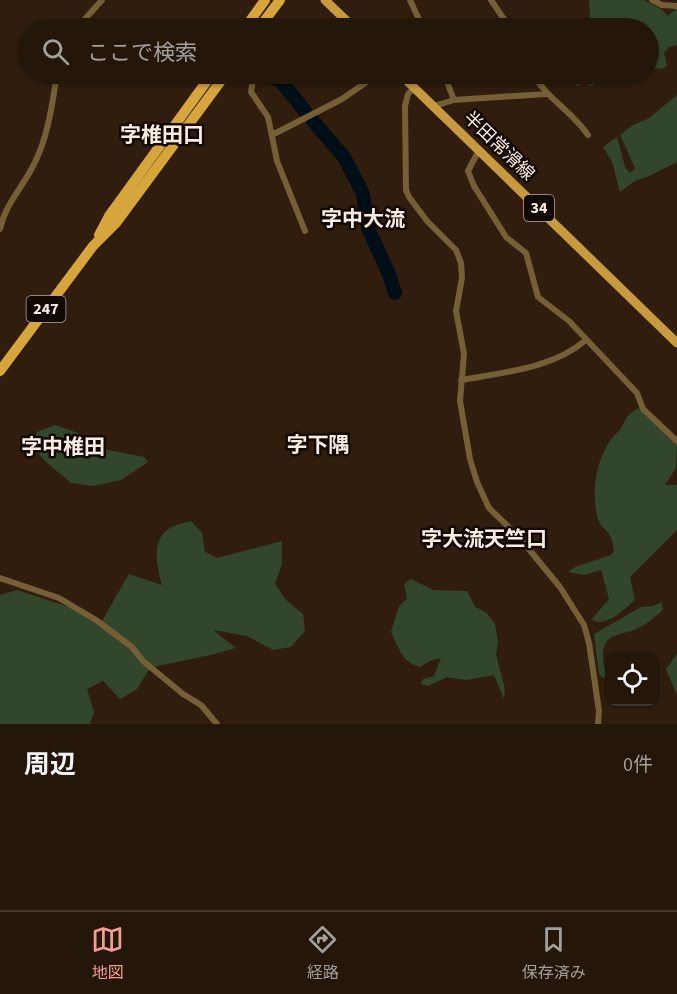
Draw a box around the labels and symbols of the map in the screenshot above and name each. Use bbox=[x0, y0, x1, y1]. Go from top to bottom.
street label: 半田常滑線 bbox=[458, 106, 540, 186]
district label: 字椎田口 bbox=[120, 120, 204, 150]
road number: 34 bbox=[524, 195, 554, 221]
district label: 字中大流 bbox=[321, 204, 405, 234]
road number: 247 bbox=[26, 296, 66, 322]
district label: 字下隅 bbox=[287, 430, 350, 460]
district label: 字中椎田 bbox=[21, 432, 105, 462]
district label: 字大流天竺口 bbox=[421, 524, 547, 554]

